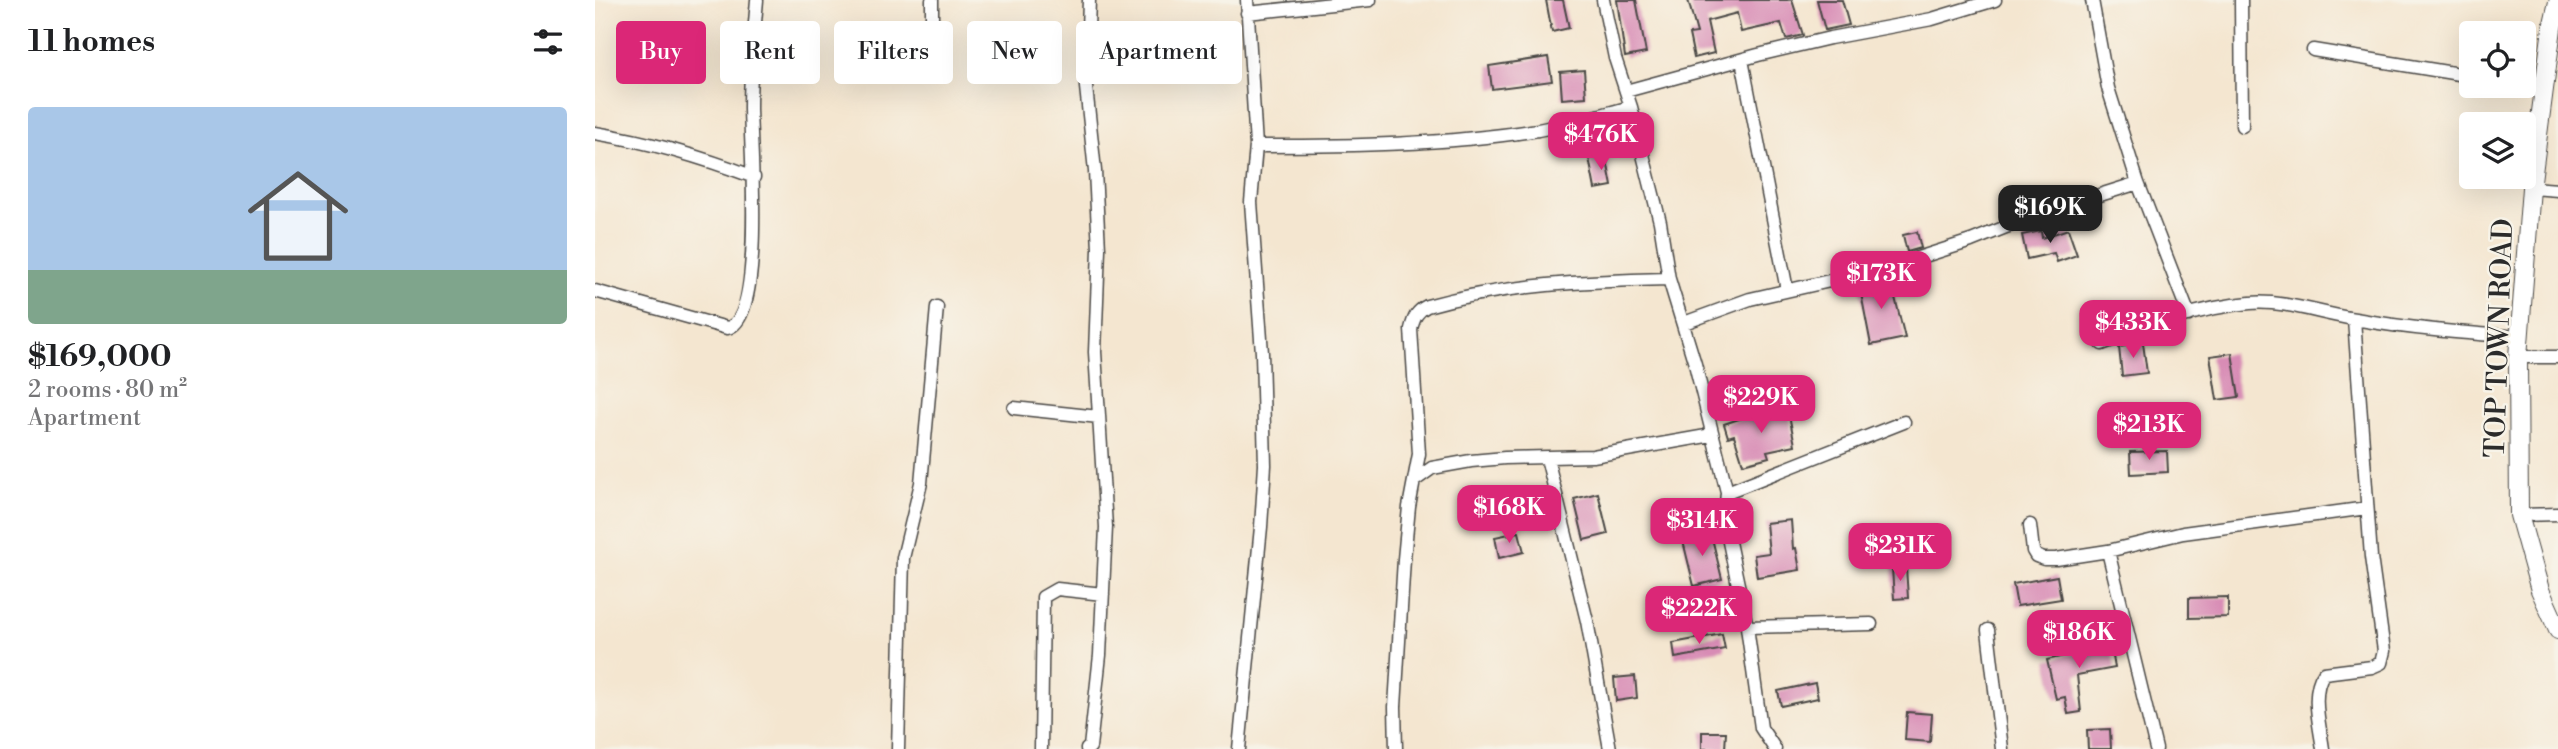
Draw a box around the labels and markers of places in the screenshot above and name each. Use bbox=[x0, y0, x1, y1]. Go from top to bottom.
pin: $476K bbox=[1552, 113, 1650, 172]
pin: $169K bbox=[2001, 186, 2099, 245]
pin: $173K bbox=[1832, 252, 1930, 311]
pin: $433K bbox=[2084, 300, 2182, 360]
pin: $229K bbox=[1712, 376, 1810, 435]
pin: $213K bbox=[2100, 402, 2198, 462]
pin: $168K bbox=[1460, 486, 1558, 545]
pin: $314K bbox=[1653, 498, 1751, 558]
pin: $231K bbox=[1851, 524, 1949, 583]
pin: $222K bbox=[1650, 586, 1748, 646]
pin: $186K bbox=[2030, 610, 2128, 670]

